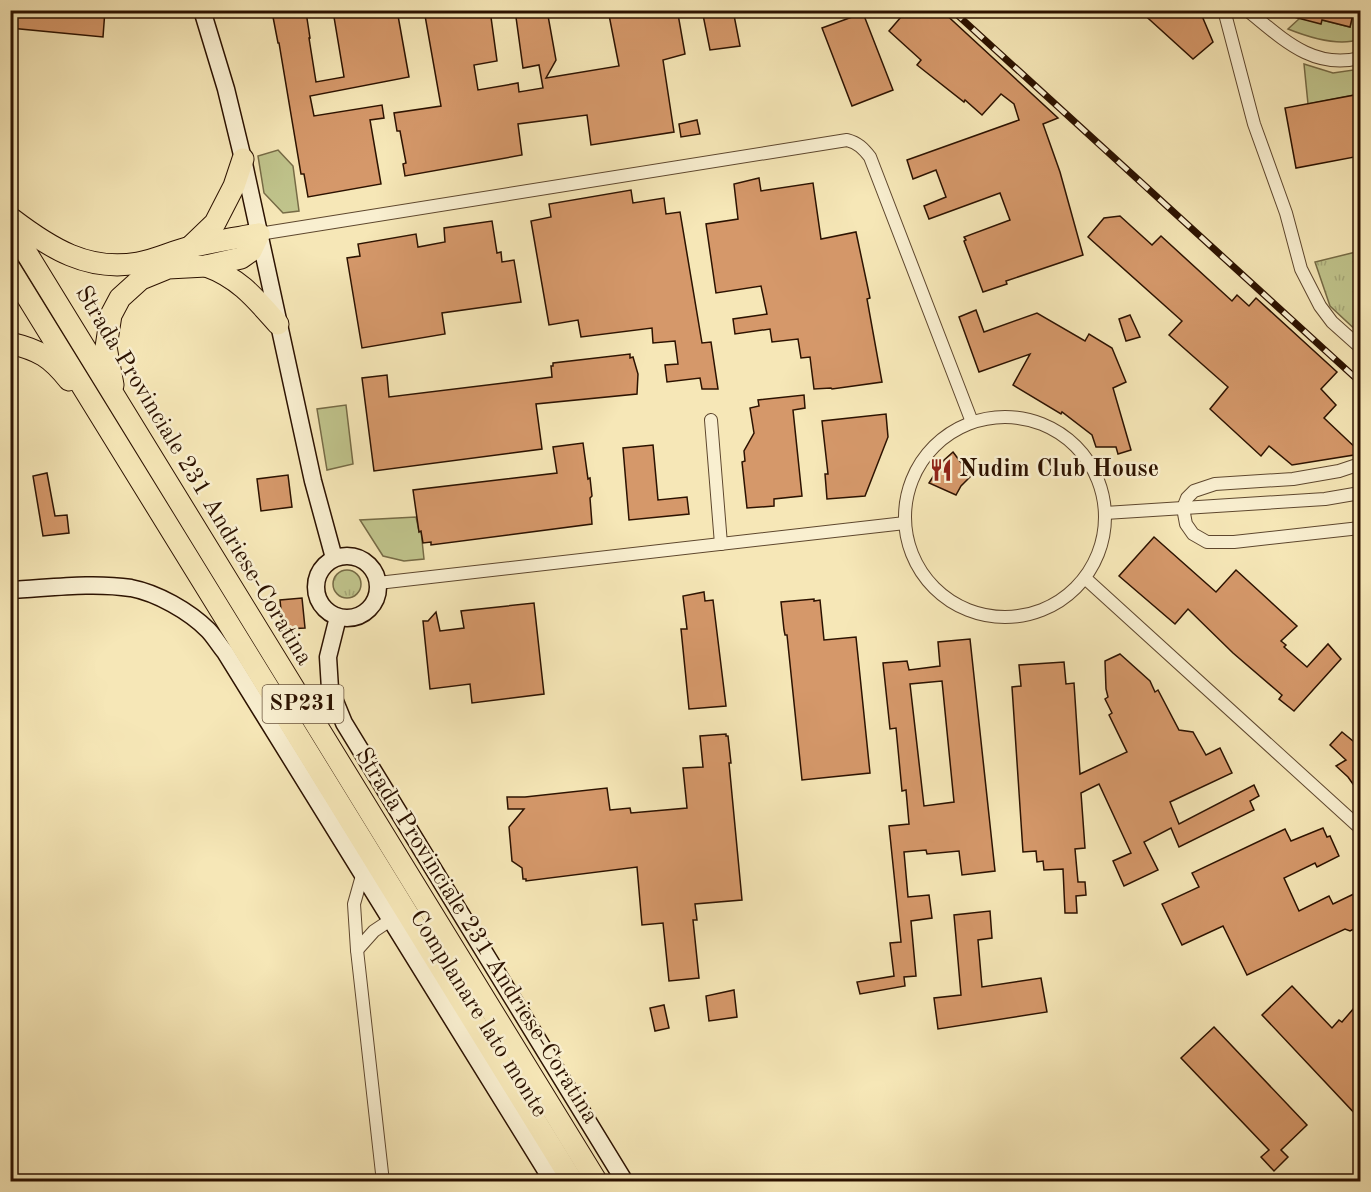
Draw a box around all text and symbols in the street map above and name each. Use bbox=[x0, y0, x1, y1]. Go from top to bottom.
street label: Strada Provinciale 231 Andriese-Coratina bbox=[70, 282, 316, 670]
restaurant icon: Nudim Club House bbox=[928, 457, 954, 483]
place label: Nudim Club House bbox=[959, 458, 1159, 482]
road number: SP231 bbox=[262, 685, 344, 723]
street label: Strada Provinciale 231 Andriese-Coratina bbox=[350, 744, 602, 1128]
street label: Complanare lato monte bbox=[405, 906, 551, 1122]

